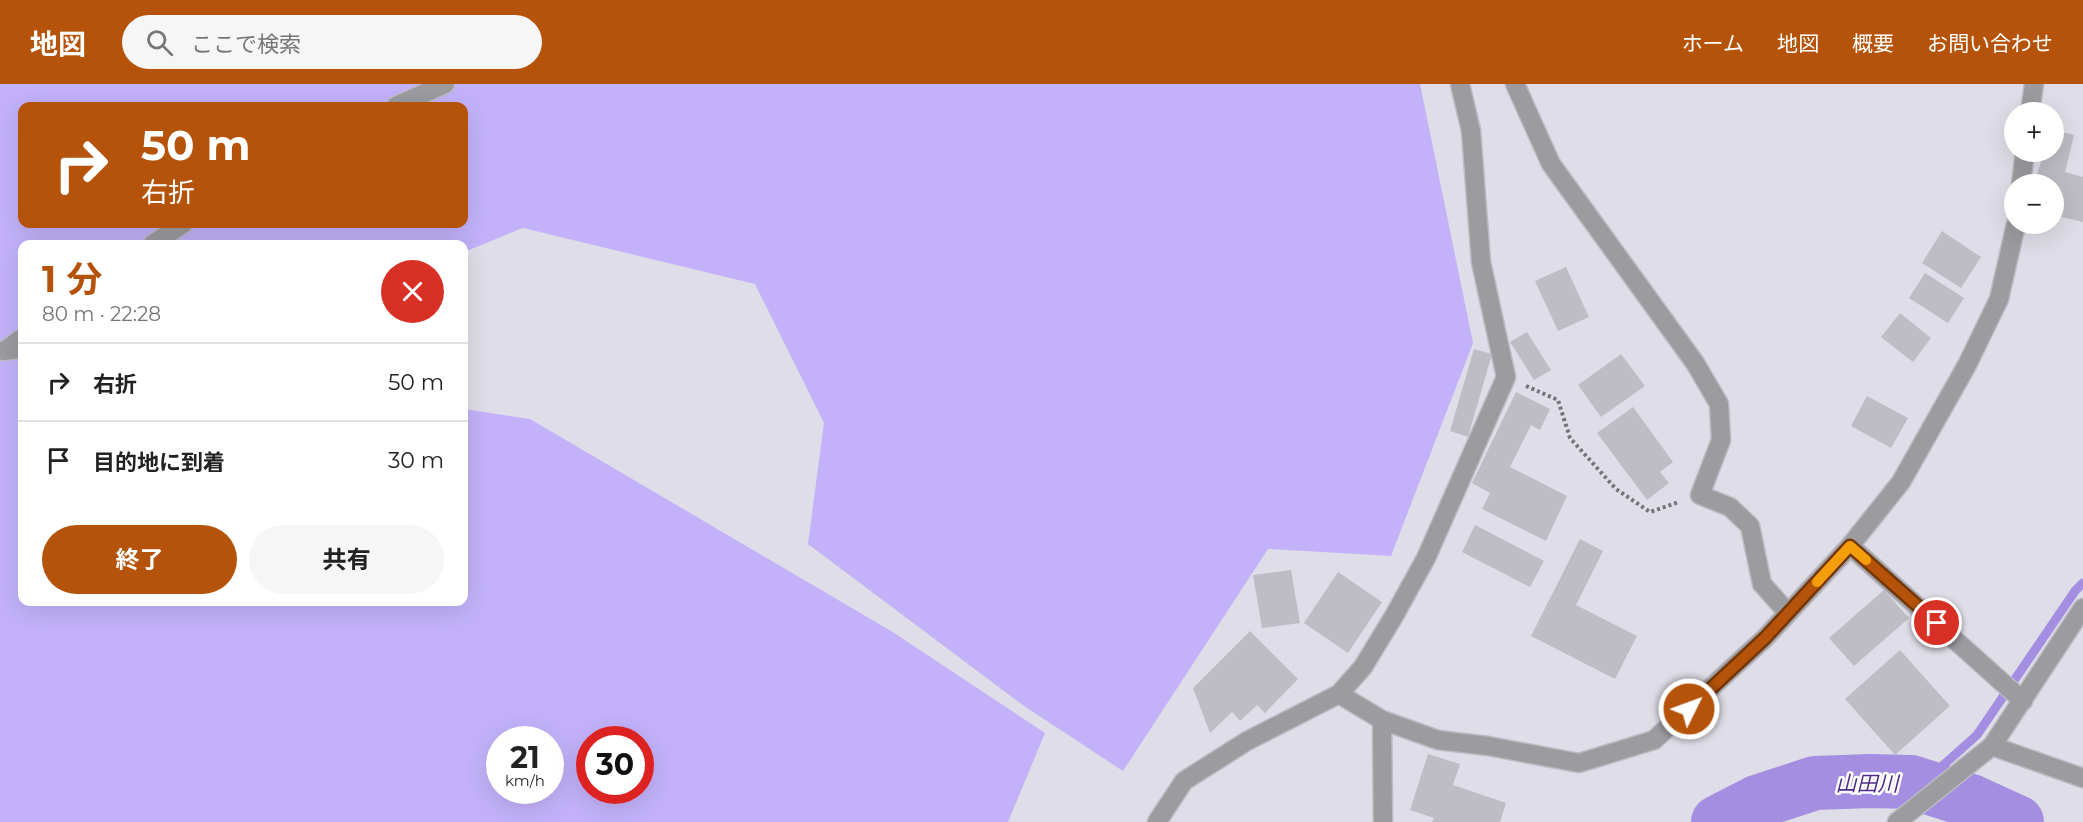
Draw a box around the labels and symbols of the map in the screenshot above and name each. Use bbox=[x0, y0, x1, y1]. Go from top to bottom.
pin bbox=[1911, 597, 1962, 648]
position arrow bbox=[1657, 677, 1721, 741]
speed limit sign: 30 bbox=[576, 726, 654, 804]
water label: 山田川 bbox=[1836, 771, 1900, 796]

